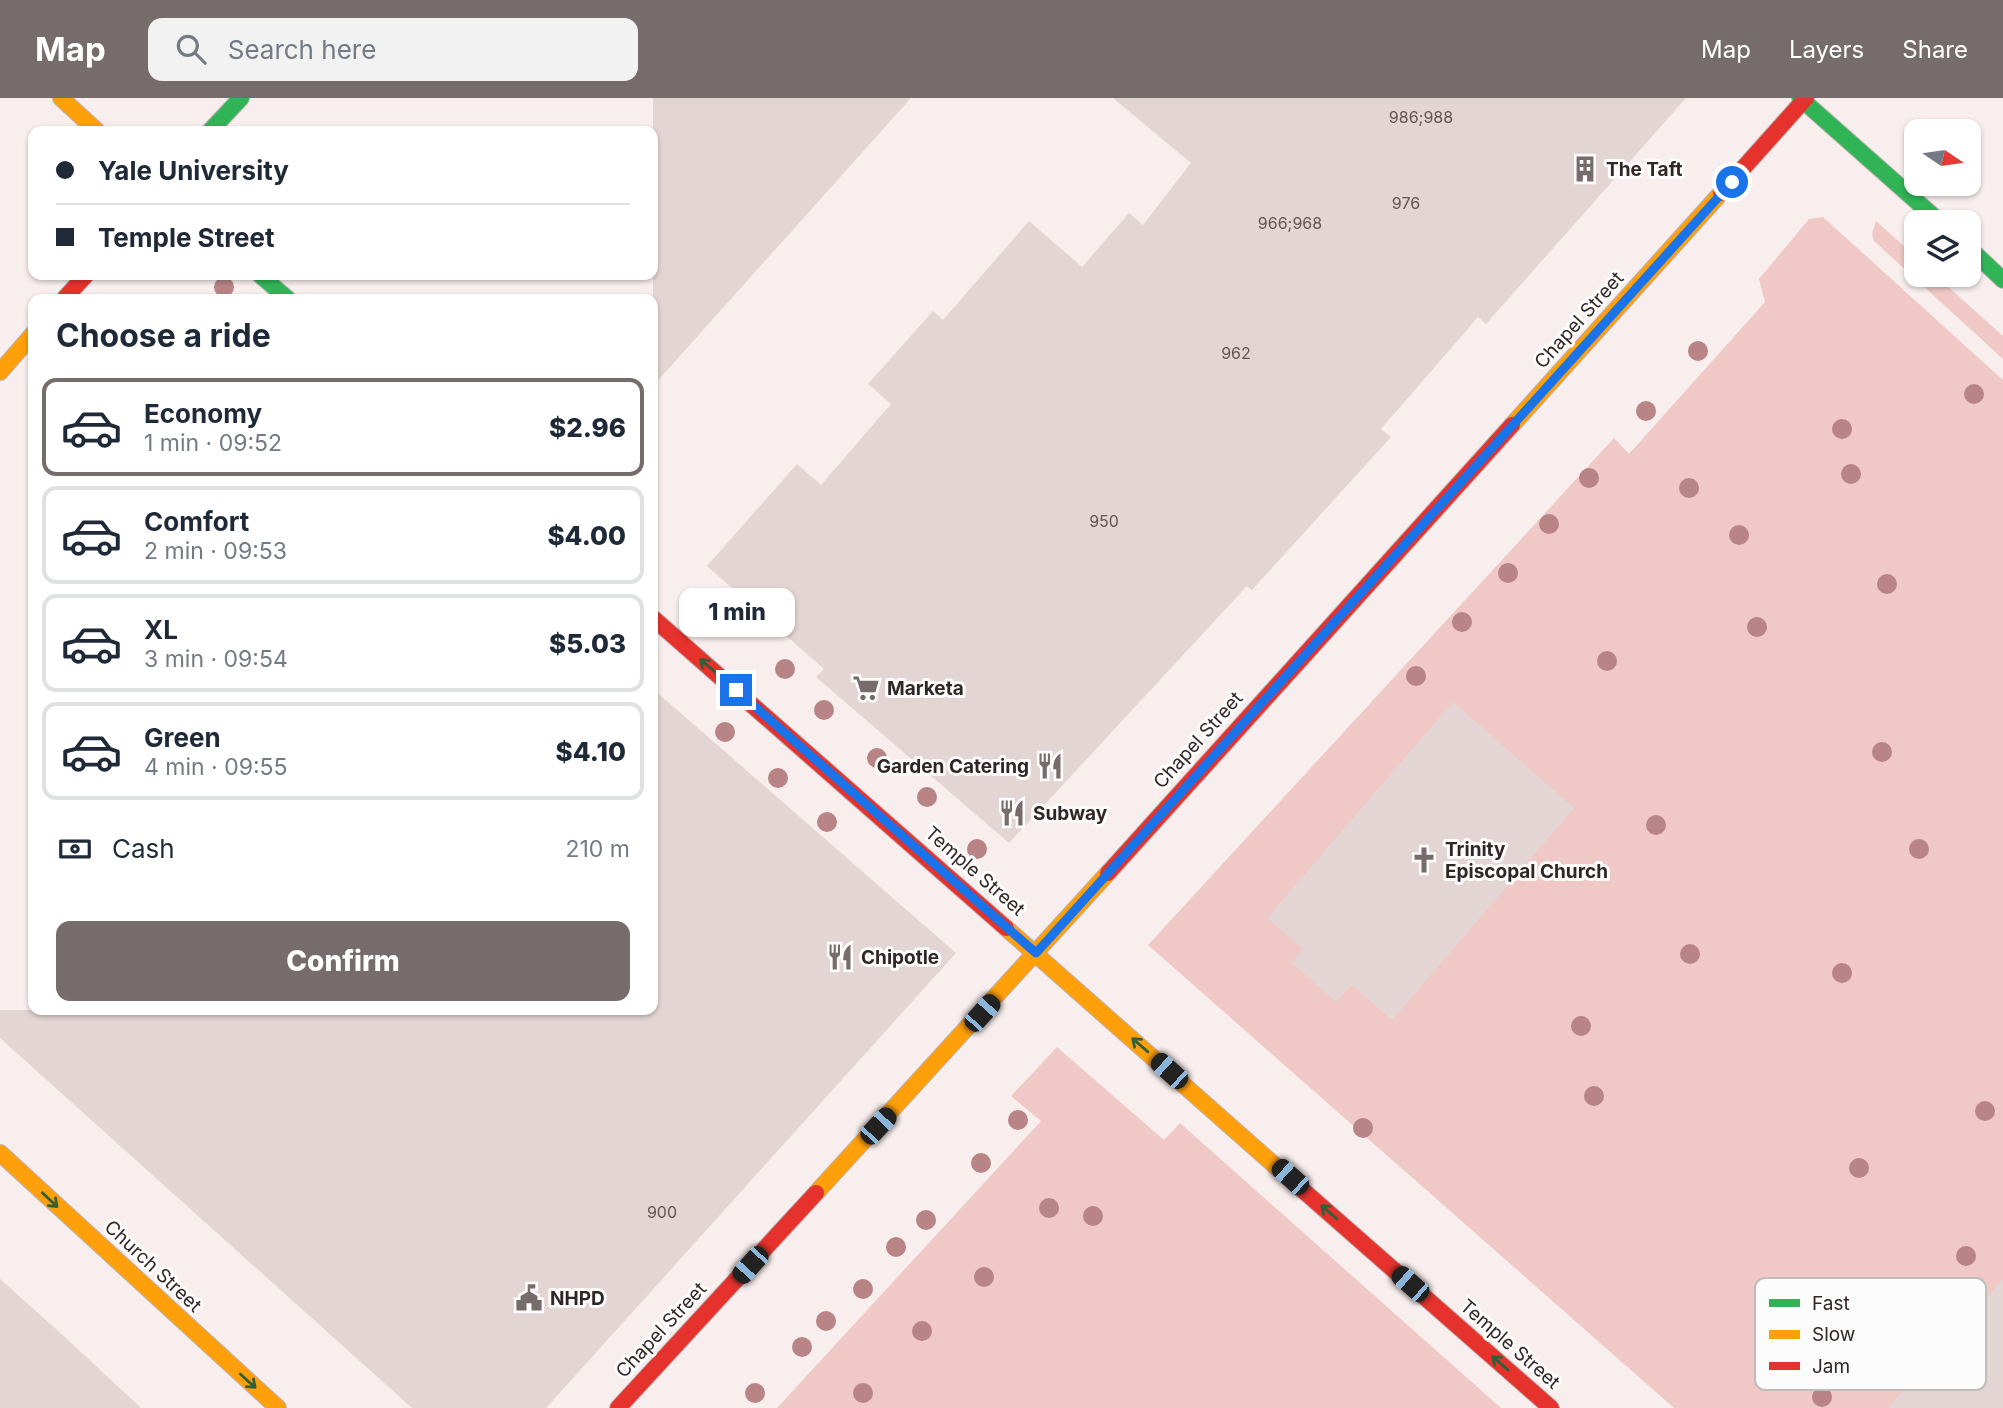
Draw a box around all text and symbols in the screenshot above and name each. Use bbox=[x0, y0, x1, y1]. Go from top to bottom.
search box bbox=[148, 18, 638, 81]
text: Map bbox=[35, 29, 106, 69]
icon: search bbox=[172, 30, 210, 68]
text: Search here bbox=[228, 34, 376, 65]
text: Map bbox=[1701, 35, 1751, 64]
text: Layers bbox=[1789, 35, 1864, 64]
text: Share bbox=[1902, 35, 1968, 64]
house number: 986;988 bbox=[1389, 107, 1453, 127]
north arrow bbox=[1904, 119, 1981, 196]
map controls bbox=[1904, 119, 1981, 287]
building icon: The Taft bbox=[1570, 154, 1600, 184]
text: Yale University bbox=[98, 155, 289, 186]
place label: The Taft bbox=[1606, 158, 1682, 181]
route start bbox=[1716, 166, 1748, 198]
house number: 976 bbox=[1392, 193, 1420, 213]
button: layers bbox=[1904, 210, 1981, 287]
house number: 966;968 bbox=[1258, 213, 1322, 233]
text: Temple Street bbox=[98, 222, 275, 253]
street label: Chapel Street bbox=[1530, 267, 1628, 373]
text: Choose a ride bbox=[56, 316, 271, 355]
house number: 962 bbox=[1221, 343, 1251, 363]
icon: car bbox=[60, 396, 123, 459]
text: Economy bbox=[144, 398, 262, 429]
text: $2.96 bbox=[549, 412, 626, 443]
text: 1 min · 09:52 bbox=[144, 429, 282, 457]
icon: car bbox=[60, 504, 123, 567]
text: Comfort bbox=[144, 506, 249, 537]
house number: 950 bbox=[1089, 511, 1119, 531]
text: $4.00 bbox=[547, 520, 626, 551]
text: 2 min · 09:53 bbox=[144, 537, 287, 565]
callout: 1 min bbox=[678, 588, 794, 638]
text: 1 min bbox=[708, 598, 766, 626]
icon: car bbox=[60, 612, 123, 675]
text: XL bbox=[144, 614, 178, 645]
text: $5.03 bbox=[549, 628, 626, 659]
text: 3 min · 09:54 bbox=[144, 645, 288, 673]
one-way arrow bbox=[699, 658, 717, 674]
supermarket icon: Marketa bbox=[851, 673, 881, 703]
route end bbox=[720, 674, 752, 706]
place label: Marketa bbox=[887, 677, 964, 700]
street label: Chapel Street bbox=[1149, 687, 1247, 793]
icon: car bbox=[60, 720, 123, 783]
text: Green bbox=[144, 722, 221, 753]
text: $4.10 bbox=[556, 736, 626, 767]
restaurant icon: Garden Catering bbox=[1035, 751, 1065, 781]
text: 4 min · 09:55 bbox=[144, 753, 288, 781]
place label: Garden Catering bbox=[877, 755, 1029, 778]
restaurant icon: Subway bbox=[997, 798, 1027, 828]
place label: Subway bbox=[1033, 802, 1108, 825]
street label: Temple Street bbox=[920, 821, 1030, 921]
icon: cash bbox=[56, 830, 94, 868]
text: Cash bbox=[112, 833, 175, 864]
text: 210 m bbox=[565, 835, 630, 863]
place label: Trinity Episcopal Church bbox=[1445, 838, 1608, 883]
church icon: Trinity Episcopal Church bbox=[1409, 845, 1439, 875]
button: Confirm bbox=[56, 921, 630, 1001]
restaurant icon: Chipotle bbox=[825, 942, 855, 972]
place label: Chipotle bbox=[861, 946, 939, 969]
car bbox=[961, 990, 1004, 1036]
one-way arrow bbox=[1132, 1038, 1150, 1054]
car bbox=[1147, 1049, 1192, 1093]
car bbox=[856, 1103, 901, 1149]
car bbox=[1268, 1155, 1313, 1199]
one-way arrow bbox=[41, 1191, 58, 1208]
house number: 900 bbox=[647, 1202, 677, 1222]
one-way arrow bbox=[1321, 1204, 1339, 1220]
street label: Church Street bbox=[100, 1215, 206, 1317]
car bbox=[729, 1242, 772, 1288]
car bbox=[1388, 1262, 1433, 1306]
street label: Chapel Street bbox=[611, 1278, 711, 1382]
legend bbox=[1755, 1278, 1986, 1390]
public building icon: NHPD bbox=[514, 1283, 544, 1313]
place label: NHPD bbox=[550, 1287, 605, 1310]
text: Fast bbox=[1812, 1292, 1850, 1315]
street label: Temple Street bbox=[1455, 1294, 1565, 1394]
text: Slow bbox=[1812, 1323, 1855, 1346]
one-way arrow bbox=[1491, 1355, 1509, 1371]
text: Jam bbox=[1812, 1355, 1850, 1378]
one-way arrow bbox=[239, 1373, 257, 1389]

